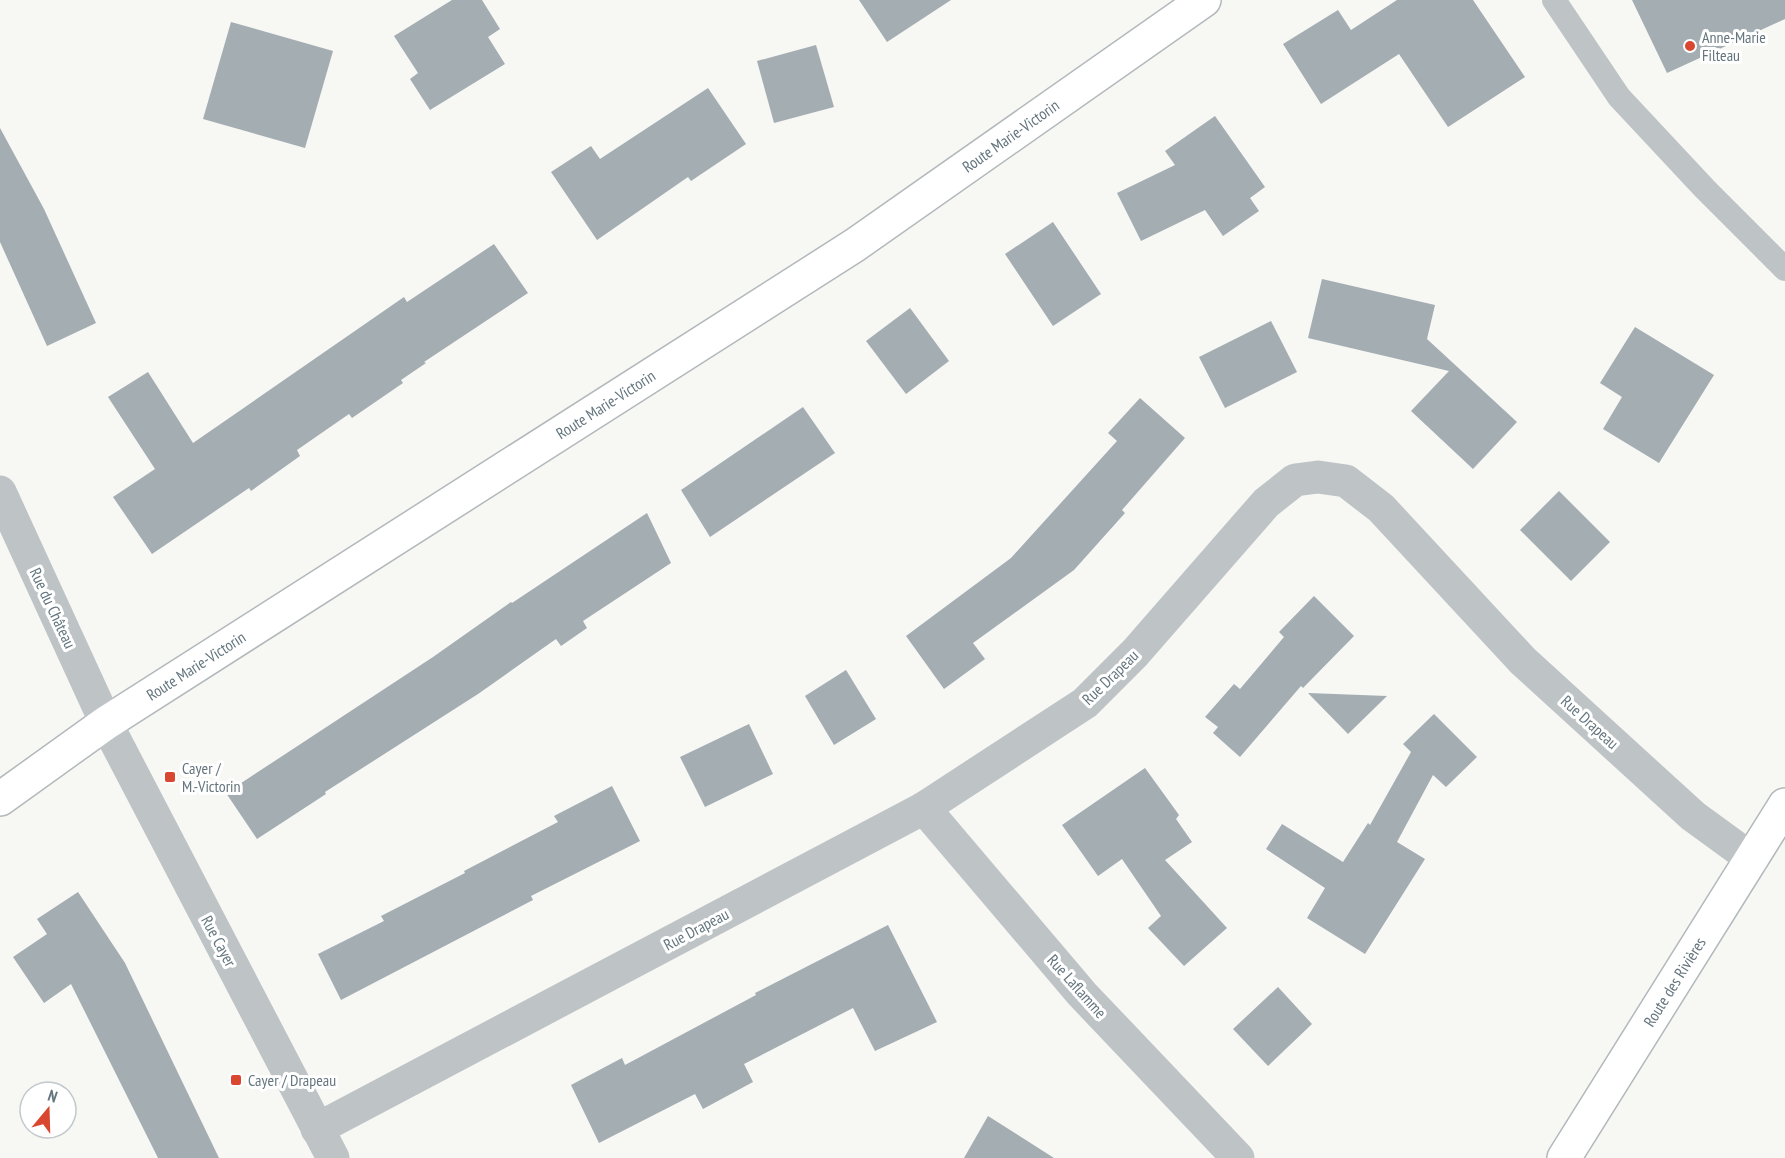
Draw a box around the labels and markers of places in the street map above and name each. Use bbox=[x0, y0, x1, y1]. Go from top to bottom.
place label: Anne-Marie Filteau bbox=[1702, 27, 1766, 65]
marker: Anne-Marie Filteau bbox=[1683, 39, 1697, 53]
place label: Cayer / M.-Victorin bbox=[182, 758, 241, 796]
marker: Cayer / M.-Victorin bbox=[163, 770, 177, 784]
place label: Cayer / Drapeau bbox=[248, 1070, 336, 1090]
marker: Cayer / Drapeau bbox=[229, 1073, 243, 1087]

